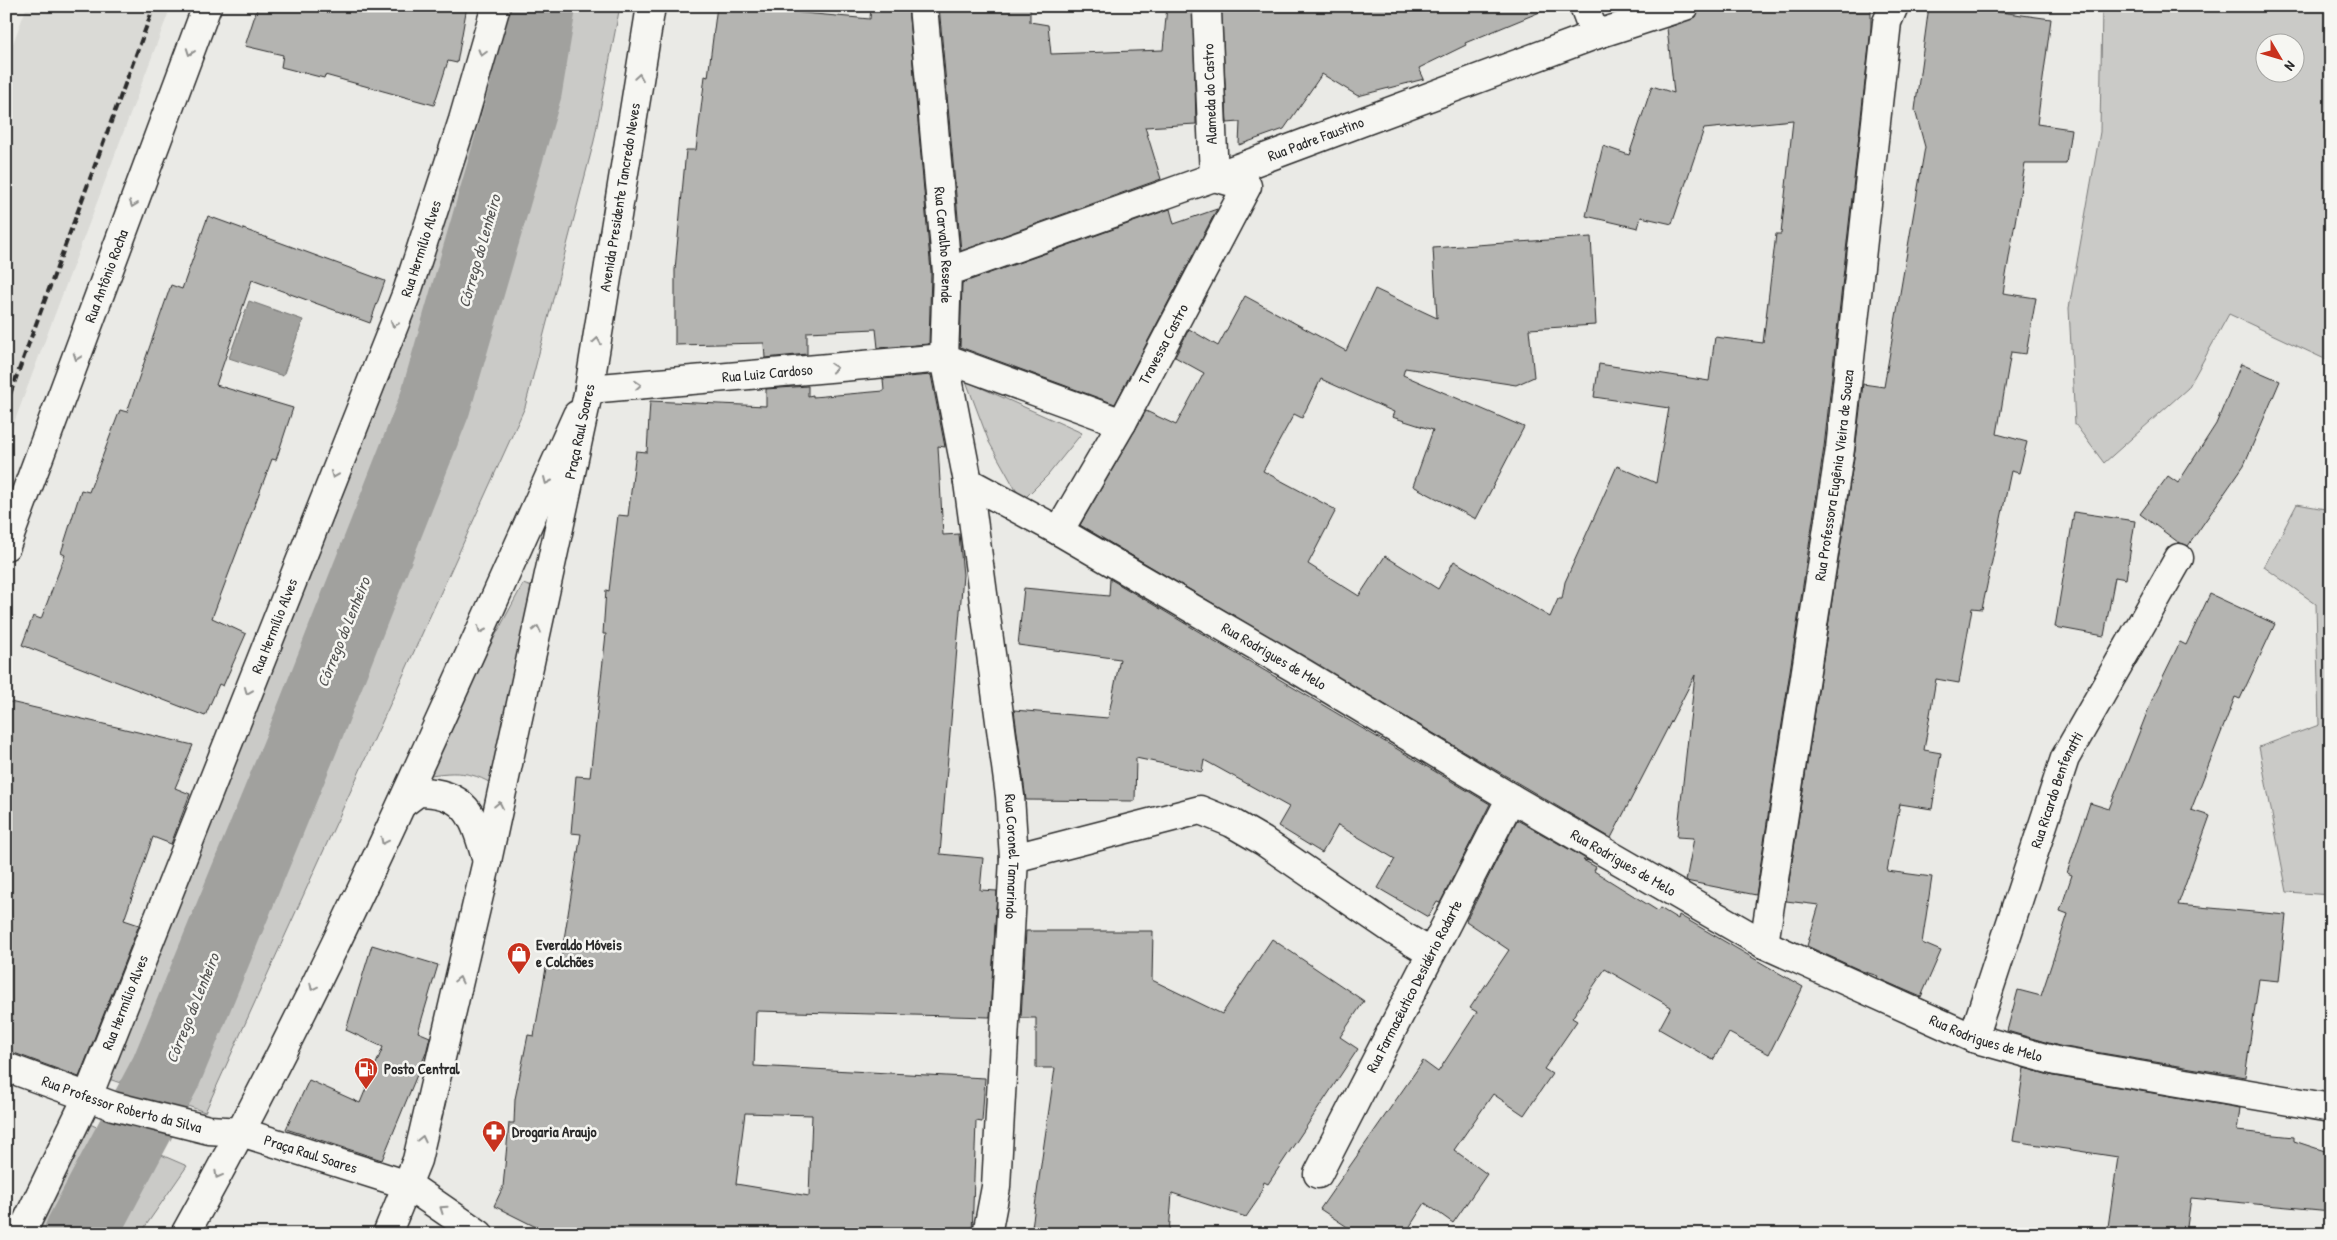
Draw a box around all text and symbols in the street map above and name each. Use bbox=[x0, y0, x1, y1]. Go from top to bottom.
north arrow bbox=[2254, 32, 2304, 82]
street label: Alameda do Castro bbox=[1197, 43, 1222, 145]
one-way arrow bbox=[186, 47, 196, 56]
one-way arrow bbox=[478, 48, 488, 57]
text: N bbox=[2281, 58, 2300, 76]
one-way arrow bbox=[634, 73, 644, 81]
street label: Avenida Presidente Tancredo Neves bbox=[594, 101, 645, 293]
street label: Rua Padre Faustino bbox=[1265, 111, 1367, 166]
street label: Rua Carvalho Resende bbox=[929, 186, 958, 304]
water label: Córrego do Lenheiro bbox=[452, 191, 506, 310]
street label: Rua Hermílio Alves bbox=[395, 197, 446, 300]
one-way arrow bbox=[129, 199, 139, 208]
street label: Rua Antônio Rocha bbox=[79, 226, 133, 326]
street label: Travessa Castro bbox=[1133, 300, 1193, 388]
one-way arrow bbox=[390, 319, 400, 328]
one-way arrow bbox=[591, 337, 601, 345]
one-way arrow bbox=[73, 352, 83, 360]
street label: Rua Luiz Cardoso bbox=[721, 359, 813, 387]
one-way arrow bbox=[831, 363, 839, 374]
street label: Rua Professora Eugênia Vieira de Souza bbox=[1809, 368, 1859, 582]
one-way arrow bbox=[634, 380, 642, 391]
street label: Praça Raul Soares bbox=[559, 383, 600, 481]
one-way arrow bbox=[330, 470, 340, 479]
one-way arrow bbox=[543, 476, 554, 485]
water label: Córrego do Lenheiro bbox=[311, 573, 376, 690]
street label: Rua Hermílio Alves bbox=[246, 575, 302, 676]
street label: Rua Rodrigues de Melo bbox=[1218, 617, 1330, 695]
one-way arrow bbox=[476, 625, 487, 634]
one-way arrow bbox=[532, 625, 542, 633]
one-way arrow bbox=[244, 686, 255, 695]
street label: Rua Ricardo Benfenatti bbox=[2025, 727, 2088, 851]
street label: Rua Coronel Tamarindo bbox=[1000, 793, 1025, 920]
one-way arrow bbox=[494, 800, 504, 809]
street label: Rua Rodrigues de Melo bbox=[1567, 824, 1680, 901]
one-way arrow bbox=[380, 836, 390, 845]
street label: Rua Farmacêutico Desidério Rodarte bbox=[1361, 896, 1467, 1076]
place label: Everaldo Móveis e Colchões bbox=[536, 934, 622, 972]
shop icon: Everaldo Móveis e Colchões bbox=[506, 941, 532, 975]
water label: Córrego do Lenheiro bbox=[160, 949, 225, 1066]
street label: Rua Hermílio Alves bbox=[96, 952, 153, 1053]
one-way arrow bbox=[453, 976, 464, 985]
one-way arrow bbox=[308, 982, 319, 991]
street label: Rua Rodrigues de Melo bbox=[1926, 1009, 2045, 1067]
fuel station icon: Posto Central bbox=[353, 1056, 379, 1090]
place label: Posto Central bbox=[384, 1058, 460, 1079]
street label: Rua Professor Roberto da Silva bbox=[39, 1070, 204, 1138]
pharmacy icon: Drogaria Araujo bbox=[481, 1119, 507, 1153]
place label: Drogaria Araujo bbox=[512, 1121, 597, 1143]
street label: Praça Raul Soares bbox=[262, 1129, 360, 1178]
one-way arrow bbox=[416, 1134, 427, 1143]
one-way arrow bbox=[214, 1169, 224, 1178]
one-way arrow bbox=[439, 1206, 449, 1215]

